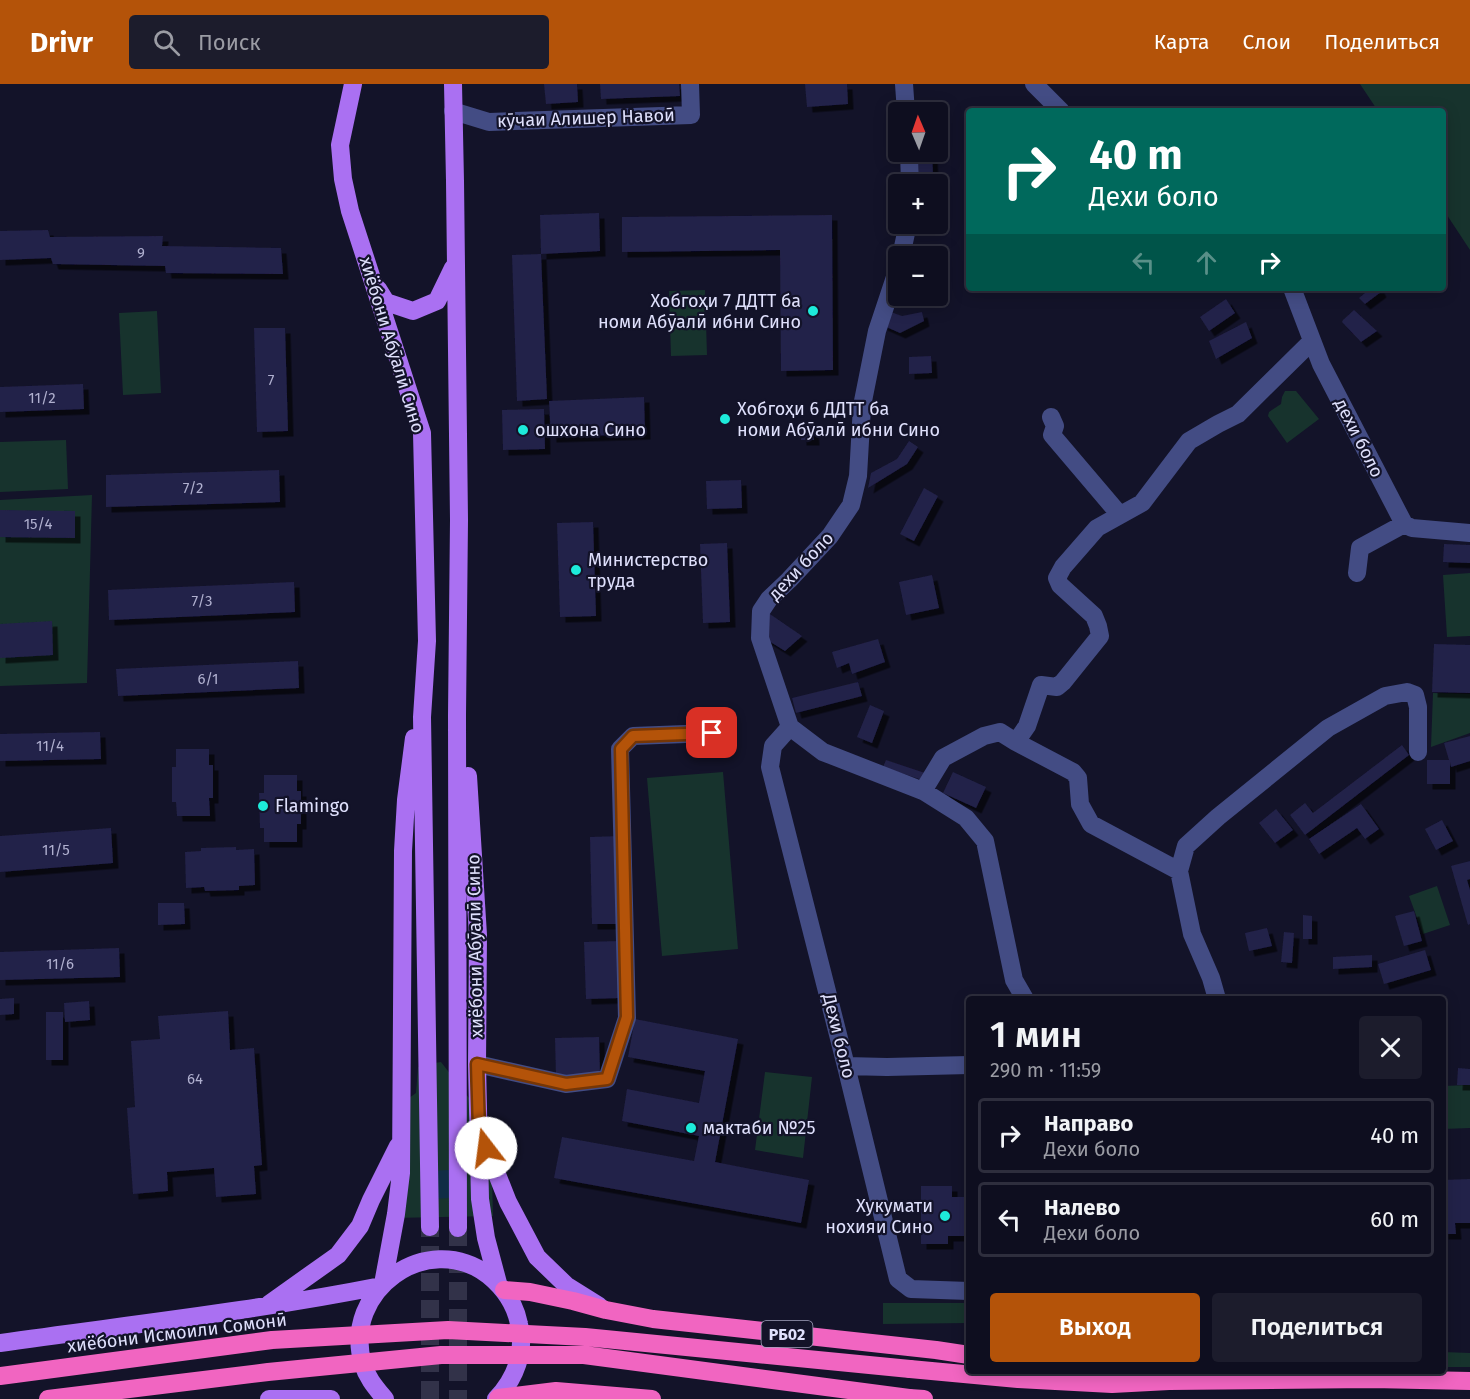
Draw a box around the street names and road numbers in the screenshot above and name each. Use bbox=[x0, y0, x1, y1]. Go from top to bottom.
street label: кӯчаи Алишер Навоӣ bbox=[497, 104, 675, 132]
street label: хиёбони Абӯалӣ Сино bbox=[355, 254, 429, 436]
street label: дехи боло bbox=[1330, 395, 1388, 481]
street label: дехи боло bbox=[764, 527, 838, 605]
street label: хиёбони Абӯалӣ Сино bbox=[462, 854, 488, 1038]
street label: Дехи боло bbox=[818, 990, 860, 1081]
street label: хиёбони Исмоили Сомонӣ bbox=[66, 1309, 288, 1357]
road number: РБ02 bbox=[762, 1321, 812, 1347]

